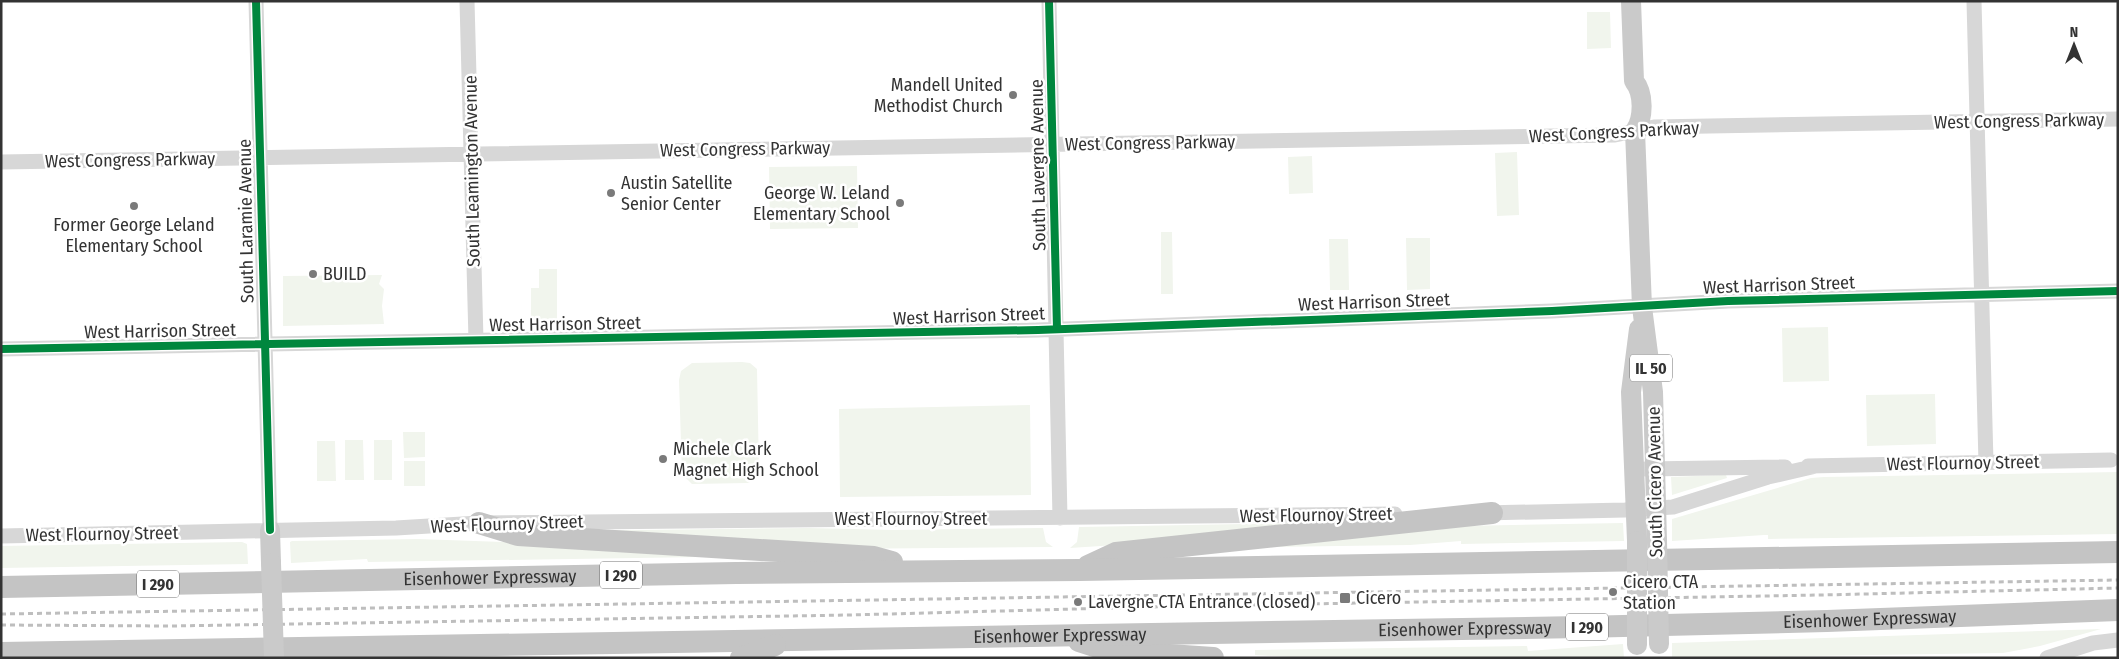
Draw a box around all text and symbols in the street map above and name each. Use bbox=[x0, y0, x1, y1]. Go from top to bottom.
north arrow bbox=[2049, 20, 2099, 70]
text: N bbox=[2070, 24, 2078, 41]
place label: Mandell United Methodist Church bbox=[874, 74, 1003, 117]
street label: South Leamington Avenue bbox=[459, 75, 485, 267]
street label: South Lavergne Avenue bbox=[1026, 79, 1050, 251]
marker: Mandell United Methodist Church bbox=[1007, 89, 1019, 101]
street label: West Congress Parkway bbox=[1934, 109, 2104, 133]
street label: West Congress Parkway bbox=[1528, 117, 1700, 147]
street label: West Congress Parkway bbox=[1065, 131, 1235, 155]
street label: West Congress Parkway bbox=[660, 137, 830, 161]
street label: South Laramie Avenue bbox=[234, 139, 258, 303]
street label: West Congress Parkway bbox=[45, 148, 215, 172]
place label: Austin Satellite Senior Center bbox=[621, 172, 733, 215]
place label: George W. Leland Elementary School bbox=[753, 182, 890, 225]
marker: Austin Satellite Senior Center bbox=[605, 187, 617, 199]
marker: George W. Leland Elementary School bbox=[894, 197, 906, 209]
marker: Former George Leland Elementary School bbox=[128, 200, 140, 212]
place label: Former George Leland Elementary School bbox=[53, 214, 215, 257]
place label: BUILD bbox=[323, 263, 367, 285]
marker: BUILD bbox=[307, 268, 319, 280]
street label: West Harrison Street bbox=[1703, 271, 1855, 299]
street label: West Harrison Street bbox=[1298, 288, 1450, 316]
street label: West Harrison Street bbox=[893, 302, 1045, 330]
street label: West Harrison Street bbox=[489, 312, 641, 336]
street label: West Harrison Street bbox=[84, 319, 236, 343]
road number: IL 50 bbox=[1630, 354, 1672, 382]
street label: South Cicero Avenue bbox=[1643, 406, 1667, 558]
place label: Michele Clark Magnet High School bbox=[673, 438, 819, 481]
street label: West Flournoy Street bbox=[1886, 451, 2040, 475]
marker: Michele Clark Magnet High School bbox=[657, 453, 669, 465]
street label: West Flournoy Street bbox=[1239, 503, 1393, 527]
street label: West Flournoy Street bbox=[835, 508, 988, 530]
street label: West Flournoy Street bbox=[430, 510, 584, 538]
street label: West Flournoy Street bbox=[25, 522, 179, 546]
road number: I 290 bbox=[600, 562, 642, 588]
street label: Eisenhower Expressway bbox=[403, 565, 577, 590]
road number: I 290 bbox=[137, 570, 179, 598]
place label: Cicero CTA Station bbox=[1623, 571, 1699, 614]
marker: Cicero CTA Station bbox=[1607, 586, 1619, 598]
place label: Cicero bbox=[1356, 587, 1401, 609]
place label: Lavergne CTA Entrance (closed) bbox=[1088, 591, 1315, 613]
marker: Cicero bbox=[1338, 591, 1352, 605]
marker: Lavergne CTA Entrance (closed) bbox=[1072, 596, 1084, 608]
street label: Eisenhower Expressway bbox=[1783, 605, 1957, 633]
road number: I 290 bbox=[1566, 614, 1608, 640]
street label: Eisenhower Expressway bbox=[1378, 616, 1552, 641]
street label: Eisenhower Expressway bbox=[973, 623, 1147, 648]

